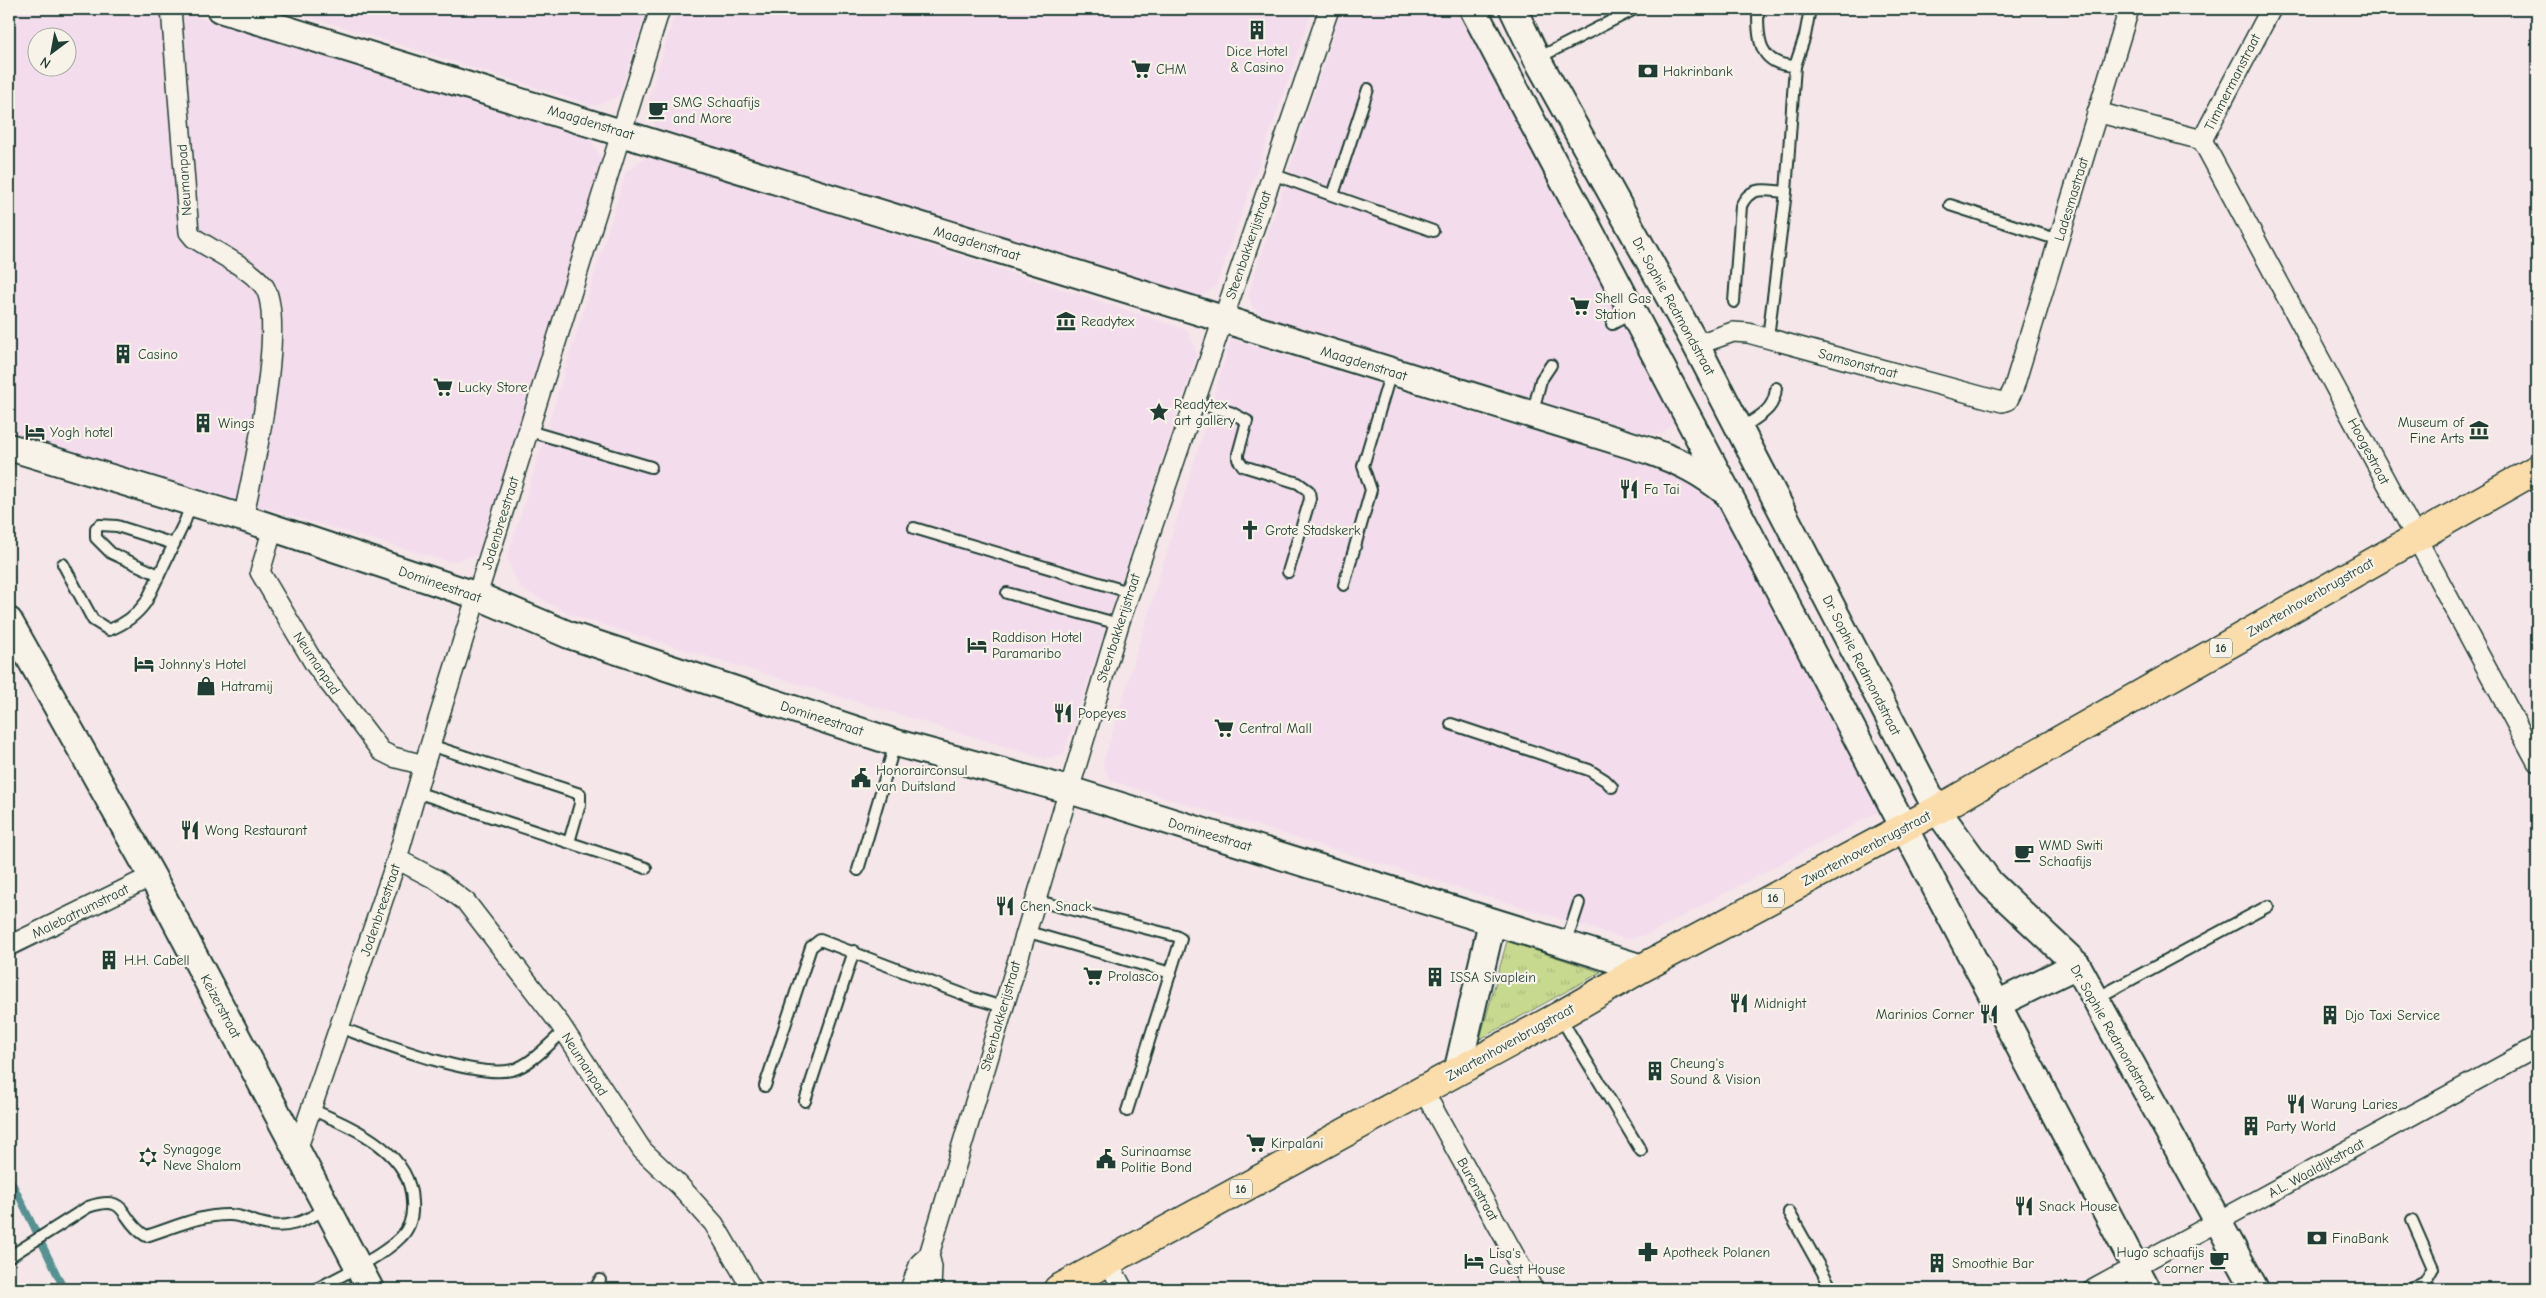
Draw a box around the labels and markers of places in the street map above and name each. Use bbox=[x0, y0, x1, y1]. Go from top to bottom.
building icon: Dice Hotel & Casino bbox=[1246, 19, 1268, 41]
place label: Dice Hotel & Casino bbox=[1226, 43, 1288, 76]
supermarket icon: CHM bbox=[1130, 58, 1152, 80]
bank icon: Hakrinbank bbox=[1637, 60, 1659, 82]
place label: CHM bbox=[1156, 61, 1187, 78]
place label: Hakrinbank bbox=[1663, 63, 1733, 80]
place label: SMG Schaafijs and More bbox=[673, 94, 760, 127]
cafe icon: SMG Schaafijs and More bbox=[647, 99, 669, 121]
place label: Shell Gas Station bbox=[1595, 290, 1651, 323]
supermarket icon: Shell Gas Station bbox=[1569, 295, 1591, 317]
museum icon: Readytex bbox=[1055, 310, 1077, 332]
place label: Readytex bbox=[1081, 313, 1135, 330]
building icon: Casino bbox=[112, 343, 134, 365]
place label: Casino bbox=[138, 346, 178, 363]
supermarket icon: Lucky Store bbox=[432, 376, 454, 398]
place label: Lucky Store bbox=[458, 379, 527, 396]
place label: Readytex art gallery bbox=[1174, 396, 1236, 429]
place icon: Readytex art gallery bbox=[1148, 401, 1170, 423]
building icon: Wings bbox=[192, 412, 214, 434]
place label: Museum of Fine Arts bbox=[2398, 414, 2465, 447]
place label: Wings bbox=[218, 415, 254, 432]
museum icon: Museum of Fine Arts bbox=[2468, 419, 2490, 441]
hotel icon: Yogh hotel bbox=[24, 421, 46, 443]
place label: Yogh hotel bbox=[50, 424, 113, 441]
restaurant icon: Fa Tai bbox=[1618, 478, 1640, 500]
place label: Fa Tai bbox=[1644, 481, 1680, 498]
church icon: Grote Stadskerk bbox=[1239, 519, 1261, 541]
place label: Grote Stadskerk bbox=[1265, 522, 1361, 539]
place label: Raddison Hotel Paramaribo bbox=[992, 629, 1082, 662]
hotel icon: Raddison Hotel Paramaribo bbox=[966, 634, 988, 656]
hotel icon: Johnny's Hotel bbox=[133, 653, 155, 675]
place label: Johnny's Hotel bbox=[159, 656, 246, 673]
shop icon: Hatramij bbox=[195, 675, 217, 697]
place label: Hatramij bbox=[221, 678, 273, 695]
restaurant icon: Popeyes bbox=[1052, 702, 1074, 724]
place label: Popeyes bbox=[1078, 705, 1126, 722]
supermarket icon: Central Mall bbox=[1213, 717, 1235, 739]
place label: Central Mall bbox=[1239, 720, 1312, 737]
place label: Honorairconsul van Duitsland bbox=[875, 762, 967, 795]
public building icon: Honorairconsul van Duitsland bbox=[850, 767, 872, 789]
restaurant icon: Wong Restaurant bbox=[179, 819, 201, 841]
place label: Wong Restaurant bbox=[205, 822, 308, 839]
place label: WMD Switi Schaafijs bbox=[2039, 837, 2103, 870]
cafe icon: WMD Switi Schaafijs bbox=[2013, 842, 2035, 864]
restaurant icon: Chen Snack bbox=[994, 895, 1016, 917]
place label: Chen Snack bbox=[1020, 898, 1092, 915]
building icon: H.H. Cabell bbox=[98, 949, 120, 971]
place label: H.H. Cabell bbox=[124, 952, 190, 969]
supermarket icon: Prolasco bbox=[1082, 965, 1104, 987]
building icon: ISSA Sivaplein bbox=[1424, 966, 1446, 988]
place label: Prolasco bbox=[1108, 968, 1159, 985]
place label: ISSA Sivaplein bbox=[1450, 969, 1536, 986]
restaurant icon: Midnight bbox=[1728, 992, 1750, 1014]
place label: Midnight bbox=[1754, 995, 1807, 1012]
restaurant icon: Marinios Corner bbox=[1978, 1003, 2000, 1025]
building icon: Djo Taxi Service bbox=[2319, 1004, 2341, 1026]
place label: Marinios Corner bbox=[1876, 1006, 1974, 1023]
place label: Djo Taxi Service bbox=[2345, 1007, 2440, 1024]
place label: Cheung's Sound & Vision bbox=[1670, 1055, 1761, 1088]
building icon: Cheung's Sound & Vision bbox=[1644, 1060, 1666, 1082]
restaurant icon: Warung Laries bbox=[2285, 1093, 2307, 1115]
place label: Warung Laries bbox=[2311, 1096, 2398, 1113]
building icon: Party World bbox=[2240, 1115, 2262, 1137]
place label: Party World bbox=[2266, 1118, 2336, 1135]
supermarket icon: Kirpalani bbox=[1245, 1132, 1267, 1154]
place label: Kirpalani bbox=[1271, 1135, 1323, 1152]
place label: Synagoge Neve Shalom bbox=[163, 1141, 241, 1174]
place label: Surinaamse Politie Bond bbox=[1121, 1143, 1192, 1176]
synagogue icon: Synagoge Neve Shalom bbox=[137, 1146, 159, 1168]
public building icon: Surinaamse Politie Bond bbox=[1095, 1148, 1117, 1170]
restaurant icon: Snack House bbox=[2013, 1195, 2035, 1217]
place label: Snack House bbox=[2039, 1198, 2117, 1215]
bank icon: FinaBank bbox=[2306, 1227, 2328, 1249]
place label: FinaBank bbox=[2332, 1230, 2389, 1247]
pharmacy icon: Apotheek Polanen bbox=[1637, 1241, 1659, 1263]
place label: Apotheek Polanen bbox=[1663, 1244, 1770, 1261]
place label: Hugo schaafijs corner bbox=[2117, 1244, 2204, 1277]
place label: Lisa's Guest House bbox=[1489, 1245, 1565, 1278]
cafe icon: Hugo schaafijs corner bbox=[2208, 1249, 2230, 1271]
hotel icon: Lisa's Guest House bbox=[1463, 1250, 1485, 1272]
building icon: Smoothie Bar bbox=[1926, 1252, 1948, 1274]
place label: Smoothie Bar bbox=[1952, 1255, 2034, 1272]

